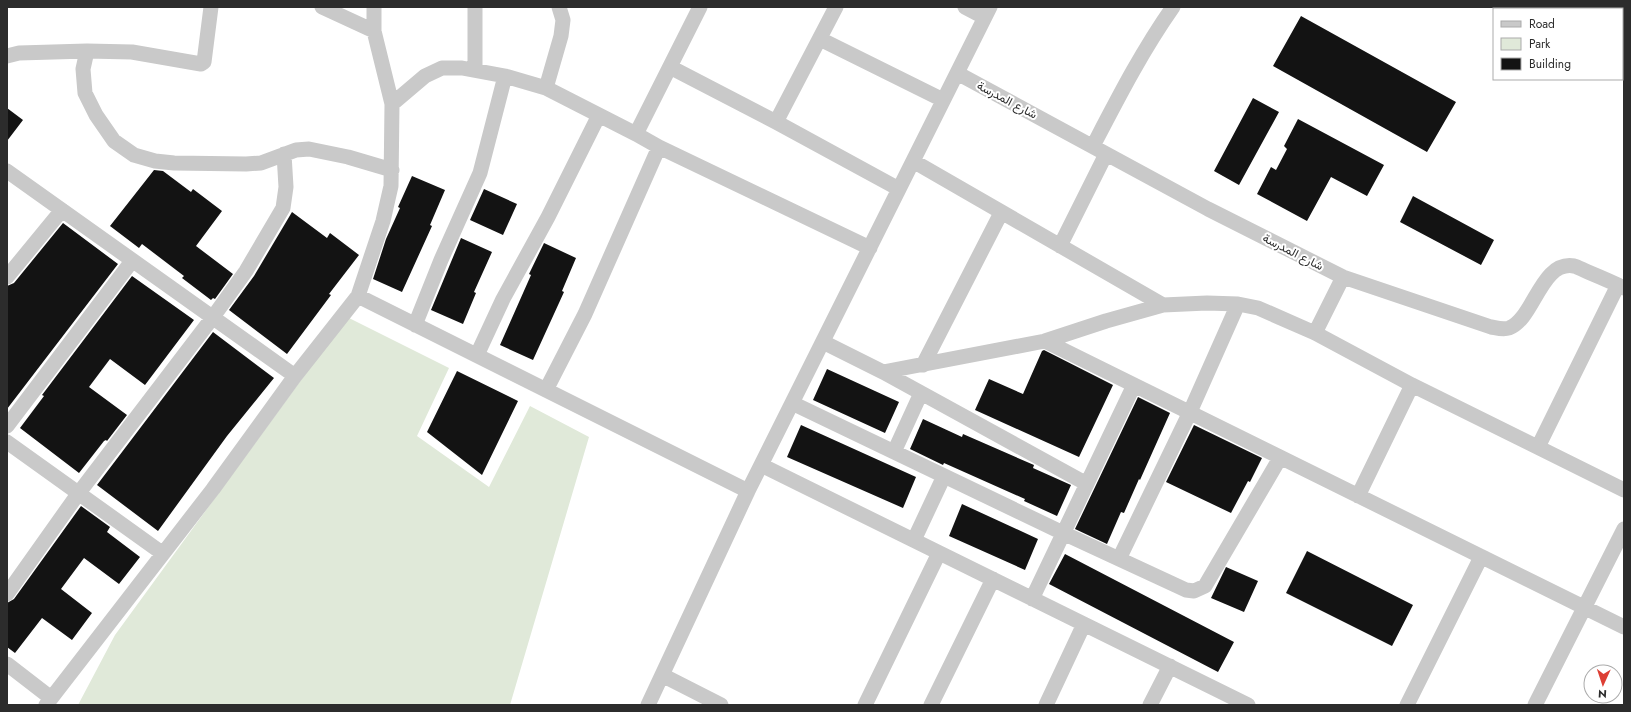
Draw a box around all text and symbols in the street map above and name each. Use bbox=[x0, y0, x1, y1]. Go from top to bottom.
legend bbox=[1493, 8, 1623, 80]
text: Road bbox=[1529, 15, 1555, 33]
text: Park bbox=[1529, 35, 1551, 53]
text: Building bbox=[1529, 55, 1571, 73]
street label: شارع المدرسة bbox=[974, 77, 1040, 123]
street label: شارع المدرسة bbox=[1259, 229, 1327, 275]
north arrow bbox=[1583, 664, 1623, 704]
text: N bbox=[1598, 686, 1607, 702]

